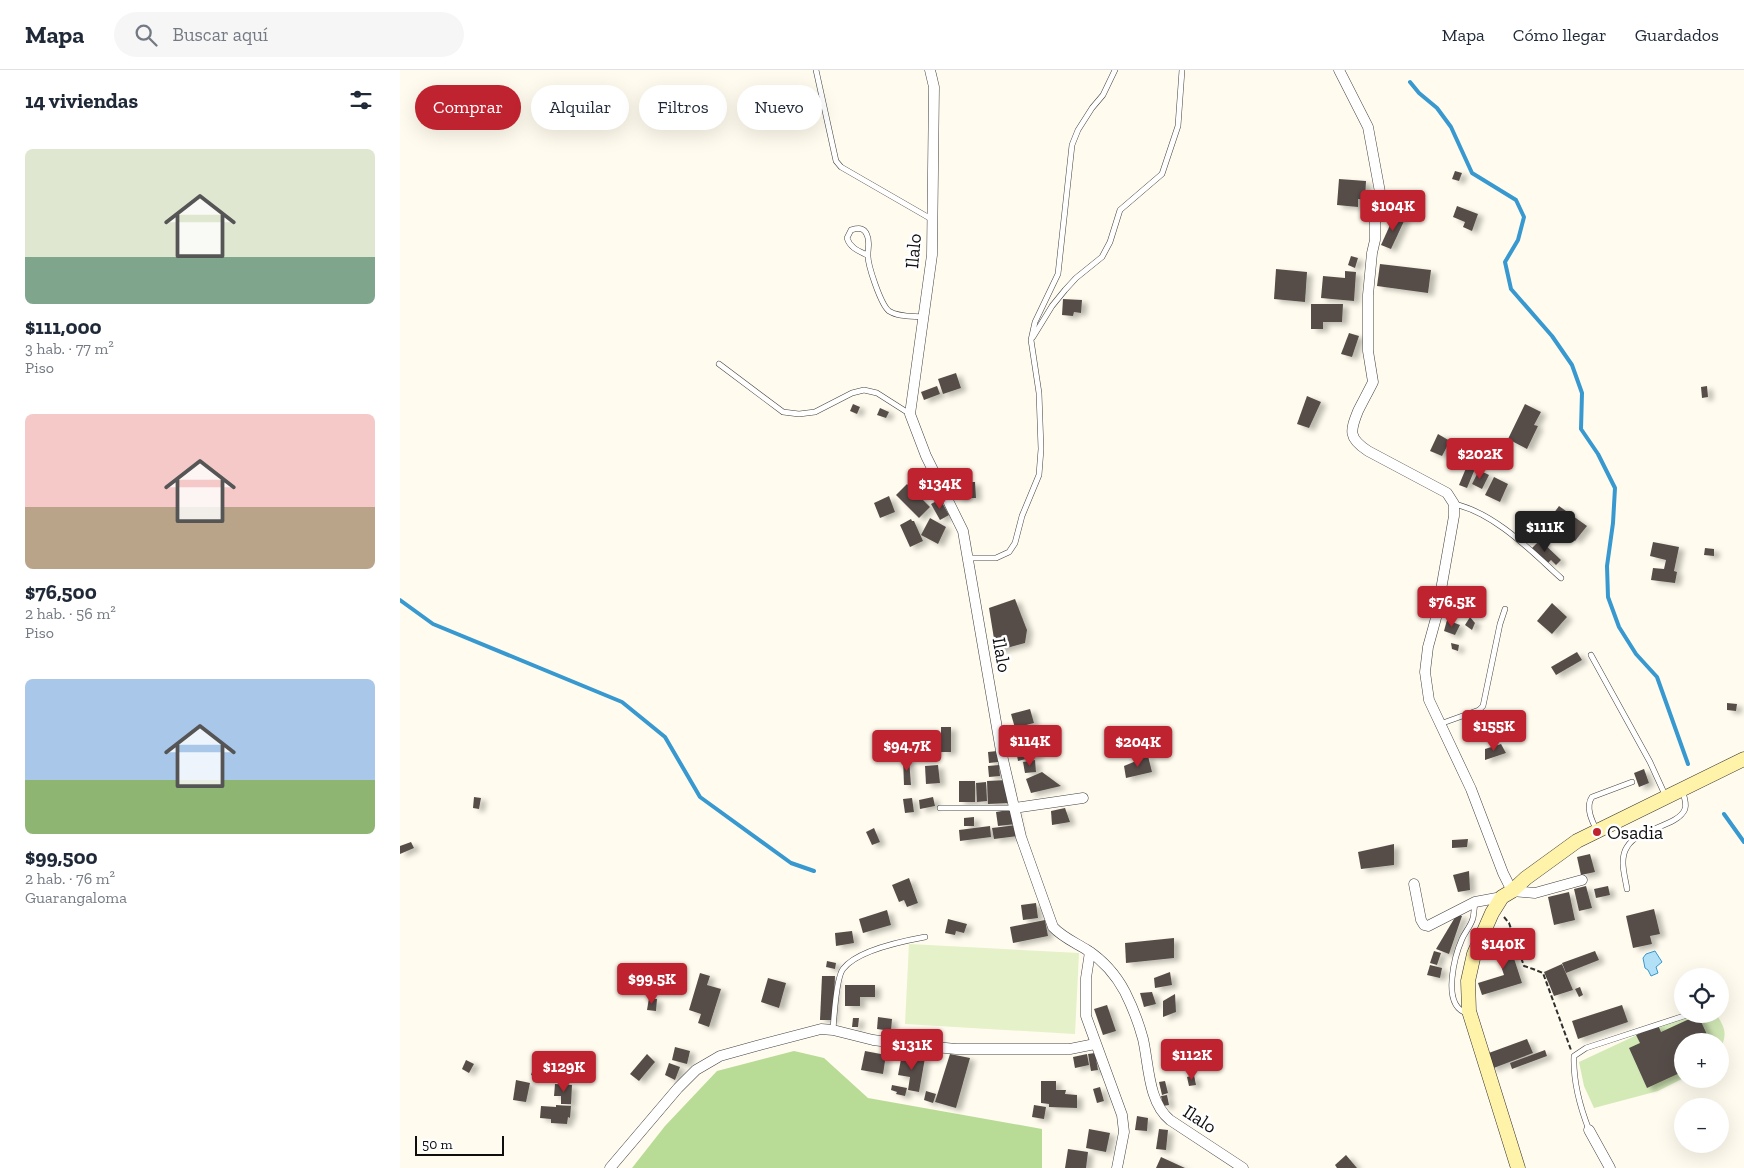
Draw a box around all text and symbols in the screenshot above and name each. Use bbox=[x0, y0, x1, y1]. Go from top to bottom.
search box bbox=[114, 12, 464, 57]
text: Mapa bbox=[25, 20, 84, 49]
icon: search bbox=[132, 21, 160, 49]
text: Buscar aquí bbox=[172, 23, 268, 46]
text: Mapa bbox=[1442, 24, 1485, 46]
text: Cómo llegar bbox=[1513, 24, 1607, 46]
text: Guardados bbox=[1635, 24, 1719, 46]
chip: Comprar bbox=[415, 85, 521, 130]
chip: Alquilar bbox=[531, 85, 629, 130]
chip: Filtros bbox=[639, 85, 727, 130]
chip: Nuevo bbox=[737, 85, 822, 130]
icon: filters bbox=[347, 86, 375, 114]
text: 14 viviendas bbox=[25, 88, 138, 113]
icon: home bbox=[155, 181, 245, 271]
pin: $104K bbox=[1358, 190, 1428, 232]
text: $104K bbox=[1371, 196, 1415, 215]
street label: Ilalo bbox=[900, 232, 926, 270]
text: $111,000 bbox=[25, 314, 102, 339]
text: 3 hab. · 77 m² bbox=[25, 339, 114, 358]
text: Piso bbox=[25, 358, 54, 377]
pin: $202K bbox=[1445, 438, 1515, 480]
text: $202K bbox=[1457, 444, 1503, 463]
icon: home bbox=[155, 446, 245, 536]
pin: $134K bbox=[905, 468, 975, 510]
text: $134K bbox=[919, 474, 961, 493]
pin: $111K bbox=[1510, 510, 1580, 553]
text: $111K bbox=[1526, 517, 1564, 536]
text: $76,500 bbox=[25, 579, 97, 604]
pin: $76.5K bbox=[1411, 586, 1493, 628]
text: $76.5K bbox=[1428, 592, 1476, 611]
text: 2 hab. · 56 m² bbox=[25, 604, 116, 623]
text: Piso bbox=[25, 623, 54, 642]
street label: Ilalo bbox=[988, 636, 1016, 675]
pin: $155K bbox=[1459, 710, 1529, 752]
icon: home bbox=[155, 711, 245, 801]
text: $155K bbox=[1473, 716, 1515, 735]
pin: $114K bbox=[995, 724, 1065, 767]
pin: $204K bbox=[1103, 726, 1173, 768]
pin: $94.7K bbox=[866, 730, 948, 772]
text: $114K bbox=[1010, 731, 1050, 750]
text: $204K bbox=[1115, 732, 1161, 751]
text: $94.7K bbox=[883, 736, 931, 755]
place label: Osadia bbox=[1607, 821, 1663, 844]
marker: Osadia bbox=[1591, 826, 1603, 838]
text: $99,500 bbox=[25, 844, 98, 869]
text: 2 hab. · 76 m² bbox=[25, 869, 115, 888]
text: Guarangaloma bbox=[25, 888, 127, 907]
pin: $140K bbox=[1468, 928, 1538, 970]
text: $140K bbox=[1481, 934, 1525, 953]
pin: $99.5K bbox=[611, 962, 693, 1005]
map controls bbox=[1674, 968, 1729, 1153]
button: locate bbox=[1674, 968, 1729, 1023]
text: $99.5K bbox=[628, 969, 676, 988]
pin: $131K bbox=[877, 1028, 947, 1071]
button: + bbox=[1674, 1033, 1729, 1088]
text: $131K bbox=[892, 1035, 932, 1054]
pin: $112K bbox=[1157, 1038, 1227, 1081]
text: $112K bbox=[1172, 1045, 1212, 1064]
pin: $129K bbox=[529, 1050, 599, 1093]
text: $129K bbox=[543, 1057, 585, 1076]
button: − bbox=[1674, 1098, 1729, 1153]
street label: Ilalo bbox=[1179, 1100, 1221, 1138]
scale bar bbox=[415, 1133, 504, 1156]
text: 50 m bbox=[422, 1136, 453, 1153]

